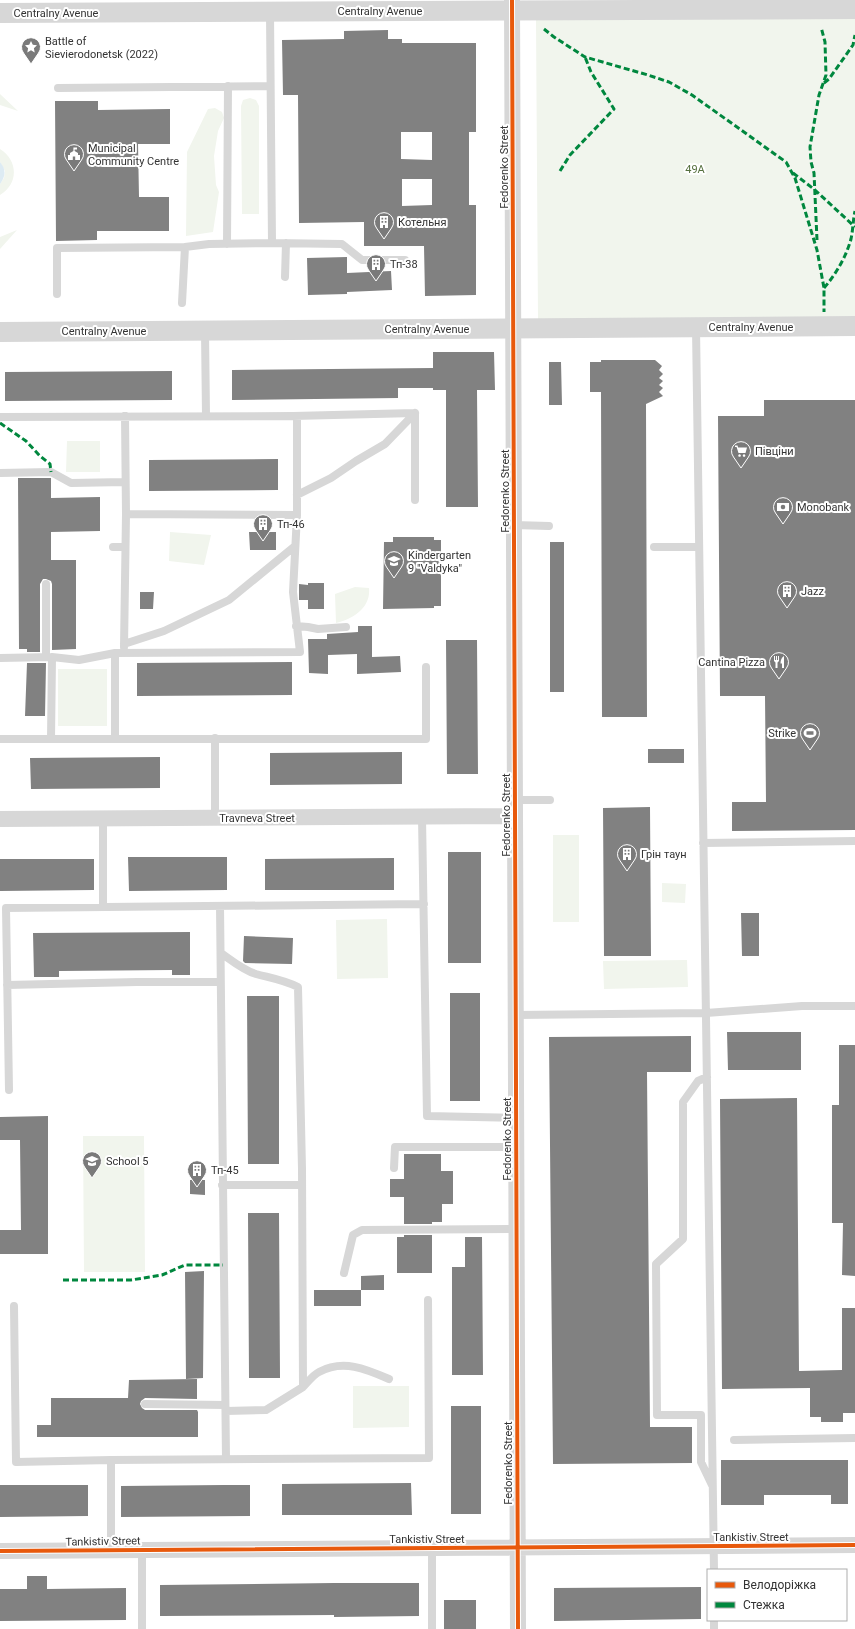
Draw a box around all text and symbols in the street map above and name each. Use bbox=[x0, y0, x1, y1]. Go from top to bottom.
street label: Centralny Avenue bbox=[338, 5, 423, 18]
street label: Centralny Avenue bbox=[14, 7, 99, 20]
place label: Battle of Sievierodonetsk (2022) bbox=[45, 35, 158, 61]
place icon: Battle of Sievierodonetsk (2022) bbox=[20, 36, 42, 64]
street label: Fedorenko Street bbox=[498, 125, 511, 209]
place label: Municipal Community Centre bbox=[88, 142, 179, 168]
public building icon: Municipal Community Centre bbox=[63, 143, 85, 171]
park label: 49А bbox=[685, 163, 706, 176]
building icon: Котельня bbox=[373, 211, 395, 239]
place label: Котельня bbox=[398, 216, 447, 229]
building icon: Тп-38 bbox=[365, 253, 387, 281]
place label: Тп-38 bbox=[390, 258, 418, 271]
street label: Centralny Avenue bbox=[709, 321, 794, 334]
street label: Centralny Avenue bbox=[385, 323, 470, 336]
street label: Centralny Avenue bbox=[62, 325, 147, 338]
supermarket icon: Півціни bbox=[730, 440, 752, 468]
place label: Півціни bbox=[755, 445, 794, 458]
street label: Fedorenko Street bbox=[499, 449, 512, 533]
bank icon: Monobank bbox=[772, 496, 794, 524]
place label: Monobank bbox=[797, 501, 849, 514]
building icon: Тп-46 bbox=[252, 513, 274, 541]
place label: Тп-46 bbox=[277, 518, 305, 531]
place label: Kindergarten 9 "Valdyka" bbox=[408, 549, 471, 575]
school or university icon: Kindergarten 9 "Valdyka" bbox=[383, 550, 405, 578]
building icon: Jazz bbox=[776, 580, 798, 608]
place label: Jazz bbox=[801, 585, 825, 598]
restaurant icon: Cantina Pizza bbox=[768, 651, 790, 679]
place label: Cantina Pizza bbox=[698, 656, 765, 669]
sports icon: Strike bbox=[799, 722, 821, 750]
place label: Strike bbox=[768, 727, 796, 740]
street label: Fedorenko Street bbox=[500, 773, 513, 857]
street label: Travneva Street bbox=[219, 812, 295, 825]
building icon: Грін таун bbox=[616, 843, 638, 871]
place label: Грін таун bbox=[641, 848, 687, 861]
street label: Fedorenko Street bbox=[501, 1097, 514, 1181]
school or university icon: School 5 bbox=[81, 1150, 103, 1178]
place label: School 5 bbox=[106, 1155, 148, 1168]
building icon: Тп-45 bbox=[186, 1159, 208, 1187]
place label: Тп-45 bbox=[211, 1164, 239, 1177]
street label: Fedorenko Street bbox=[502, 1421, 515, 1505]
street label: Tankistiv Street bbox=[713, 1531, 789, 1544]
street label: Tankistiv Street bbox=[389, 1533, 465, 1546]
street label: Tankistiv Street bbox=[65, 1534, 141, 1549]
legend bbox=[707, 1569, 847, 1621]
text: Велодоріжка bbox=[743, 1578, 816, 1592]
text: Стежка bbox=[743, 1598, 785, 1612]

